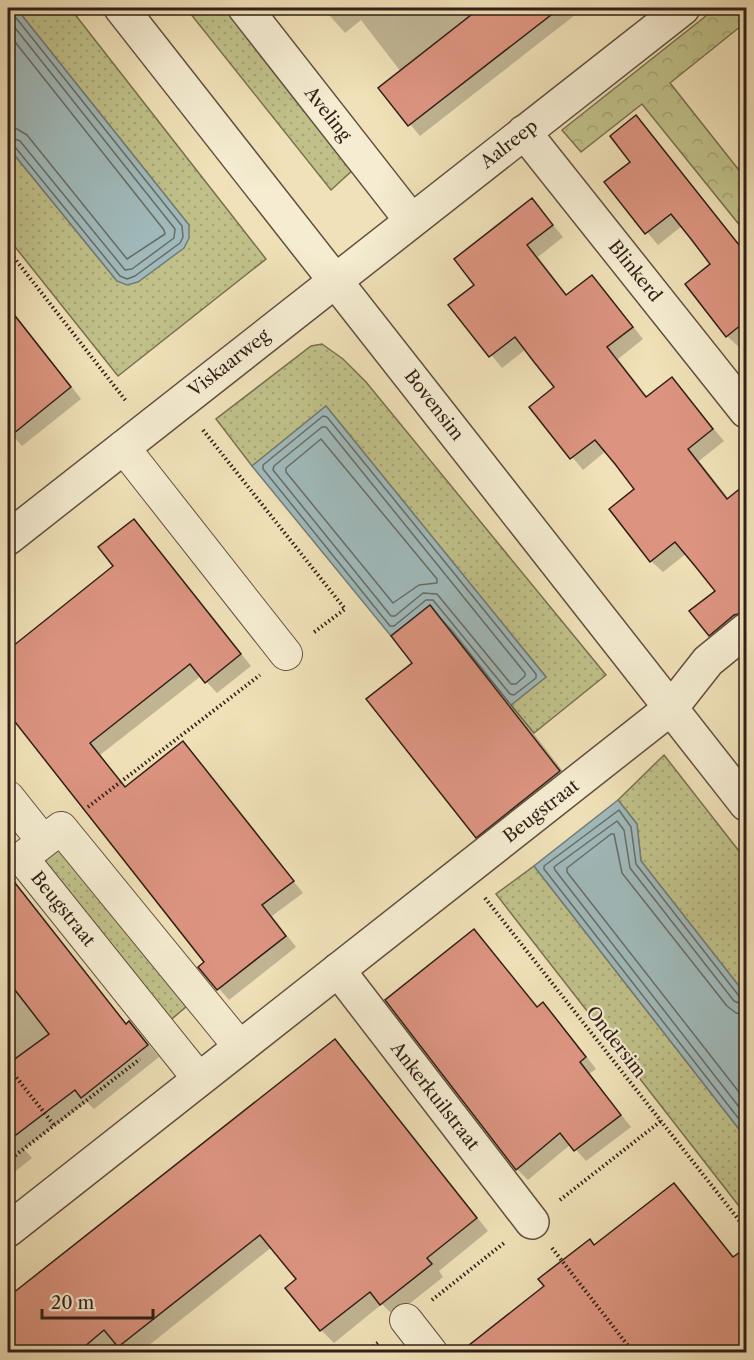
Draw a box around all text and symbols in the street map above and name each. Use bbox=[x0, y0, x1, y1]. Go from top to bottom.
street label: Aveling bbox=[299, 82, 356, 146]
street label: Aalreep bbox=[475, 115, 542, 174]
street label: Blinkerd bbox=[604, 236, 666, 306]
street label: Viskaarweg bbox=[183, 324, 274, 402]
street label: Bovensim bbox=[400, 365, 469, 445]
street label: Beugstraat bbox=[499, 774, 584, 847]
street label: Beugstraat bbox=[26, 867, 100, 951]
street label: Ondersim bbox=[581, 1002, 651, 1082]
street label: Ankerkuilstraat bbox=[385, 1037, 484, 1155]
scale bar bbox=[42, 1282, 153, 1320]
text: 20 m bbox=[51, 1292, 95, 1314]

